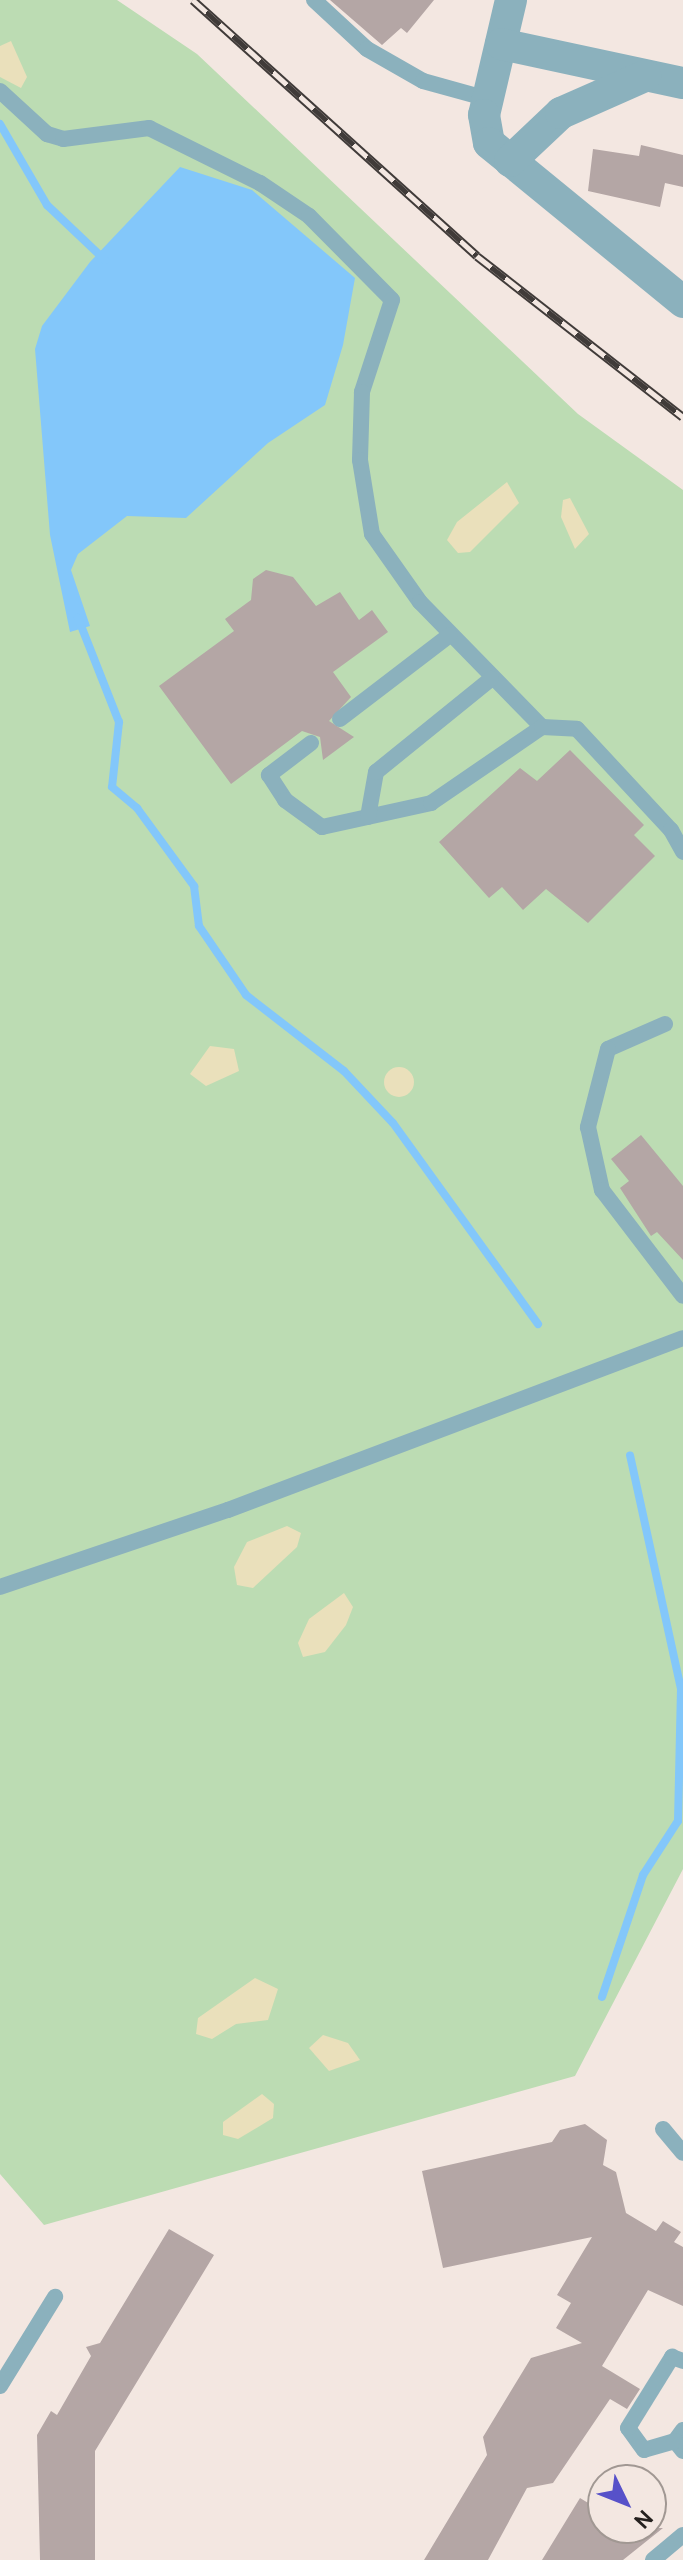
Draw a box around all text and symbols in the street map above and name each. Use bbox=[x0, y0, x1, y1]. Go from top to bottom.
north arrow bbox=[587, 2464, 667, 2544]
text: N bbox=[628, 2504, 659, 2534]

